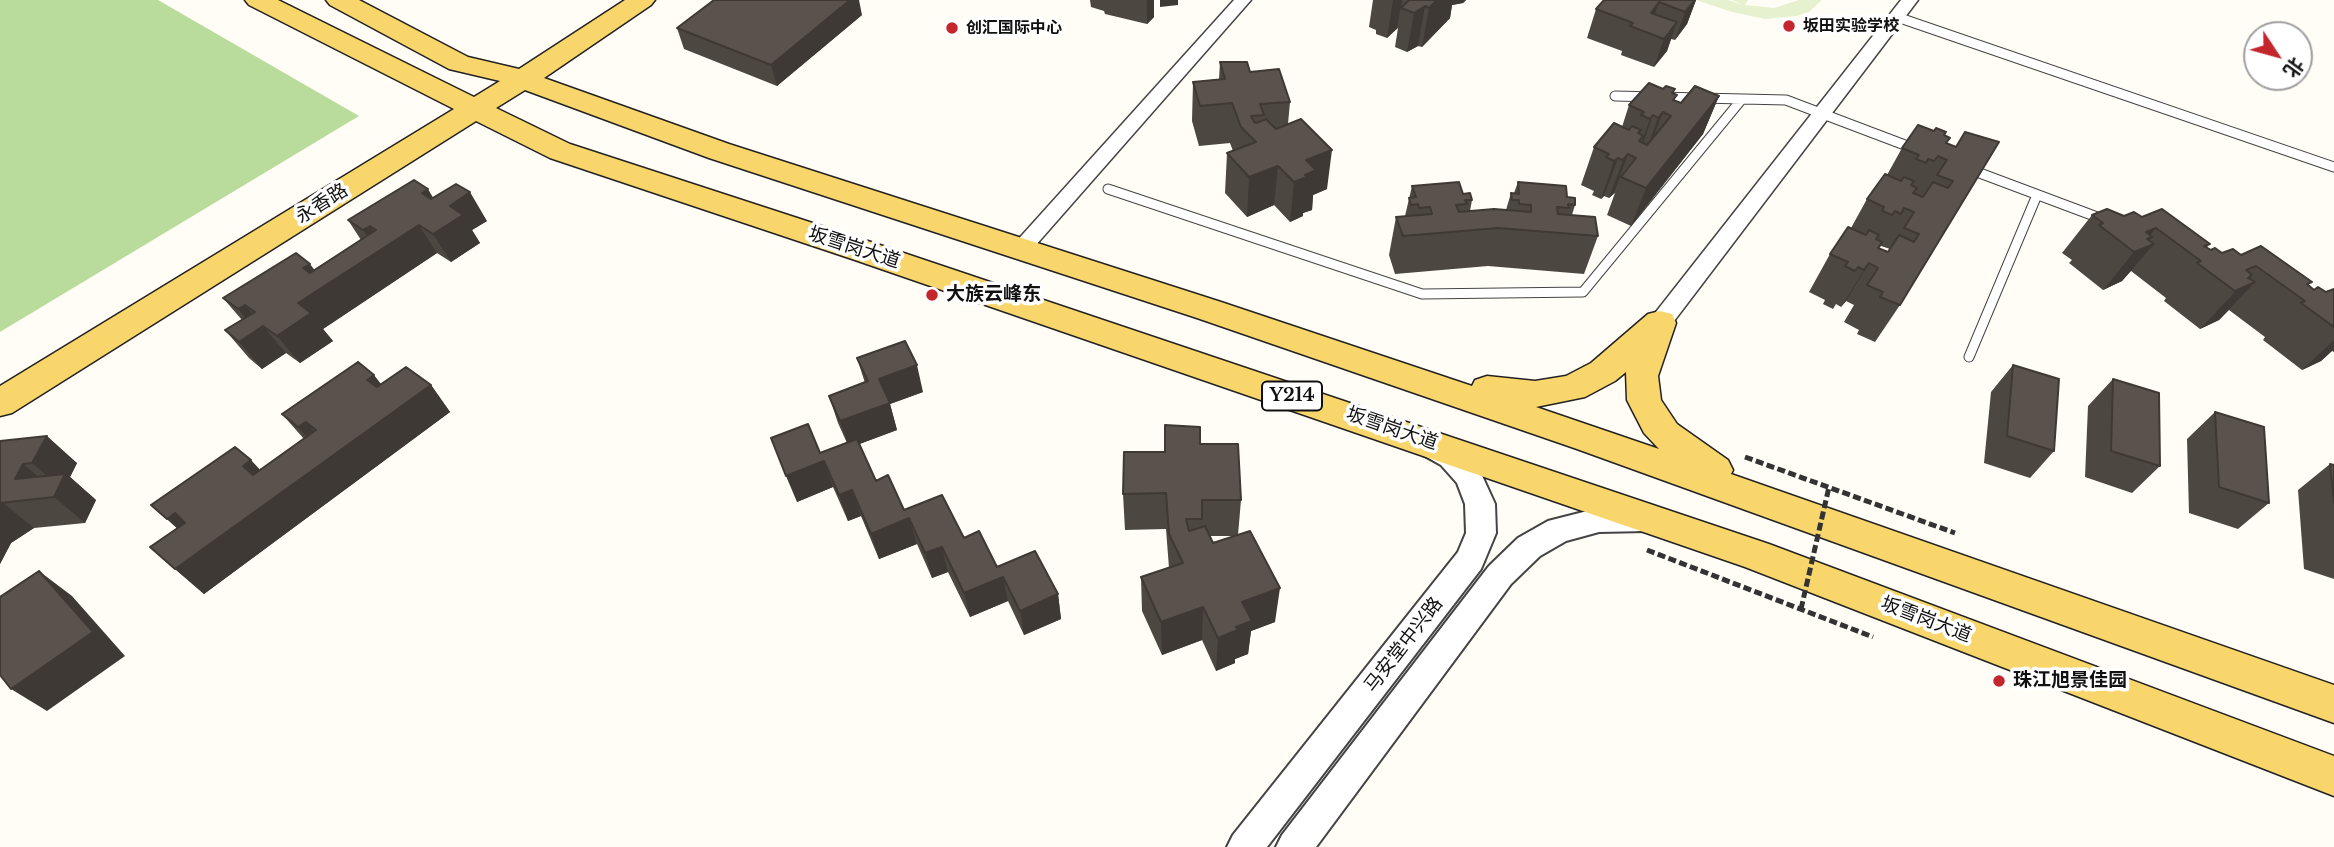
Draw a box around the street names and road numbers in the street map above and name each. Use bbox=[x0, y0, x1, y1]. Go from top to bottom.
street label: 永香路 bbox=[292, 179, 352, 229]
street label: 坂雪岗大道 bbox=[805, 222, 903, 274]
road number: Y214 bbox=[1262, 382, 1322, 410]
street label: 坂雪岗大道 bbox=[1343, 403, 1441, 455]
street label: 坂雪岗大道 bbox=[1878, 592, 1974, 648]
street label: 马安堂中兴路 bbox=[1360, 593, 1448, 697]

